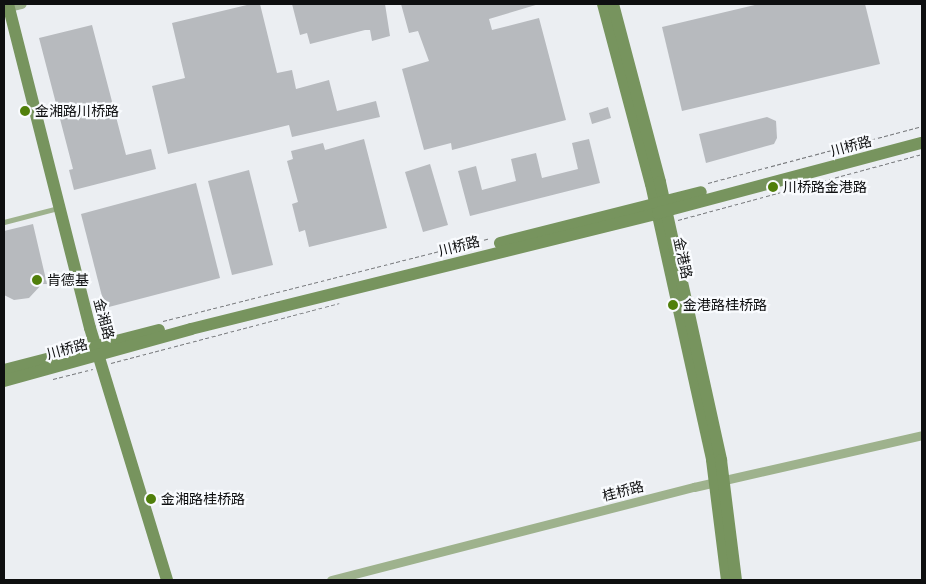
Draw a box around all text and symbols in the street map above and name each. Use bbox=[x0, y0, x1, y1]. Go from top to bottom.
place label: 金湘路川桥路 bbox=[35, 103, 119, 119]
marker: 金湘路川桥路 bbox=[19, 105, 31, 117]
street label: 川桥路 bbox=[829, 132, 873, 160]
place label: 川桥路金港路 bbox=[783, 179, 867, 195]
marker: 川桥路金港路 bbox=[767, 181, 779, 193]
street label: 川桥路 bbox=[437, 233, 481, 259]
street label: 金港路 bbox=[670, 236, 696, 280]
place label: 肯德基 bbox=[47, 272, 89, 288]
marker: 肯德基 bbox=[31, 274, 43, 286]
street label: 金湘路 bbox=[90, 297, 118, 341]
place label: 金港路桂桥路 bbox=[683, 297, 767, 313]
marker: 金港路桂桥路 bbox=[667, 299, 679, 311]
street label: 川桥路 bbox=[45, 335, 89, 363]
street label: 桂桥路 bbox=[601, 478, 645, 504]
place label: 金湘路桂桥路 bbox=[161, 491, 245, 507]
marker: 金湘路桂桥路 bbox=[145, 493, 157, 505]

